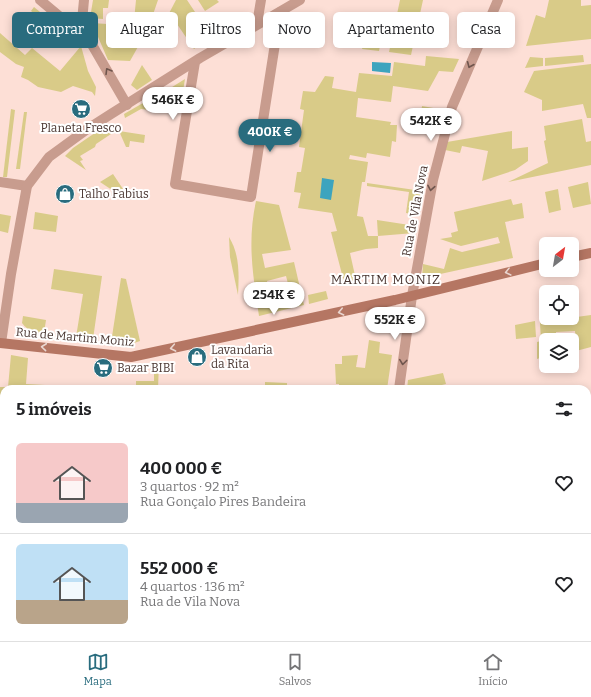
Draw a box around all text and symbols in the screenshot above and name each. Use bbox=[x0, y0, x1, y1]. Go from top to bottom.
chip: Comprar bbox=[12, 12, 98, 48]
chip: Alugar bbox=[106, 12, 178, 48]
chip: Filtros bbox=[186, 12, 255, 48]
chip: Novo bbox=[263, 12, 325, 48]
chip: Apartamento bbox=[333, 12, 449, 48]
chip: Casa bbox=[457, 12, 515, 48]
one-way arrow bbox=[467, 61, 475, 68]
one-way arrow bbox=[105, 68, 112, 75]
pin: 546K € bbox=[140, 87, 206, 121]
text: 546K € bbox=[151, 92, 195, 107]
supermarket icon: Planeta Fresco bbox=[70, 98, 92, 120]
pin: 542K € bbox=[398, 108, 464, 142]
text: 542K € bbox=[409, 113, 453, 128]
pin: 400K € bbox=[237, 119, 303, 153]
place label: Planeta Fresco bbox=[41, 121, 122, 135]
text: 400K € bbox=[247, 124, 293, 139]
street label: Rua de Vila Nova bbox=[399, 164, 431, 258]
shop icon: Talho Fabius bbox=[54, 183, 76, 205]
one-way arrow bbox=[428, 185, 436, 191]
place label: Talho Fabius bbox=[79, 187, 149, 201]
north arrow bbox=[539, 237, 579, 277]
map controls bbox=[539, 237, 579, 373]
one-way arrow bbox=[505, 268, 511, 276]
district label: MARTIM MONIZ bbox=[331, 272, 441, 287]
pin: 254K € bbox=[241, 282, 307, 316]
button: locate bbox=[539, 285, 579, 325]
text: 254K € bbox=[252, 287, 296, 302]
one-way arrow bbox=[338, 307, 344, 315]
pin: 552K € bbox=[362, 307, 428, 341]
text: 552K € bbox=[374, 312, 416, 327]
street label: Rua de Martim Moniz bbox=[15, 325, 135, 349]
button: layers bbox=[539, 333, 579, 373]
one-way arrow bbox=[41, 343, 47, 352]
place label: Lavandaria da Rita bbox=[211, 343, 273, 371]
one-way arrow bbox=[169, 344, 176, 352]
shop icon: Lavandaria da Rita bbox=[186, 346, 208, 368]
supermarket icon: Bazar BIBI bbox=[92, 357, 114, 379]
one-way arrow bbox=[399, 359, 408, 365]
place label: Bazar BIBI bbox=[117, 361, 174, 375]
icon: filters bbox=[553, 398, 575, 420]
text: 5 imóveis bbox=[16, 399, 92, 420]
text: 400 000 € bbox=[140, 458, 222, 479]
icon: home bbox=[48, 459, 96, 507]
icon: heart bbox=[553, 472, 575, 494]
text: 3 quartos · 92 m² bbox=[140, 479, 239, 494]
text: Rua Gonçalo Pires Bandeira bbox=[140, 494, 306, 509]
text: 552 000 € bbox=[140, 558, 218, 579]
icon: home bbox=[48, 560, 96, 608]
icon: heart bbox=[553, 573, 575, 595]
text: 4 quartos · 136 m² bbox=[140, 579, 245, 594]
text: Rua de Vila Nova bbox=[140, 594, 240, 609]
tab: Mapa bbox=[84, 651, 112, 688]
tab: Salvos bbox=[279, 651, 311, 688]
tab: Início bbox=[478, 651, 507, 688]

